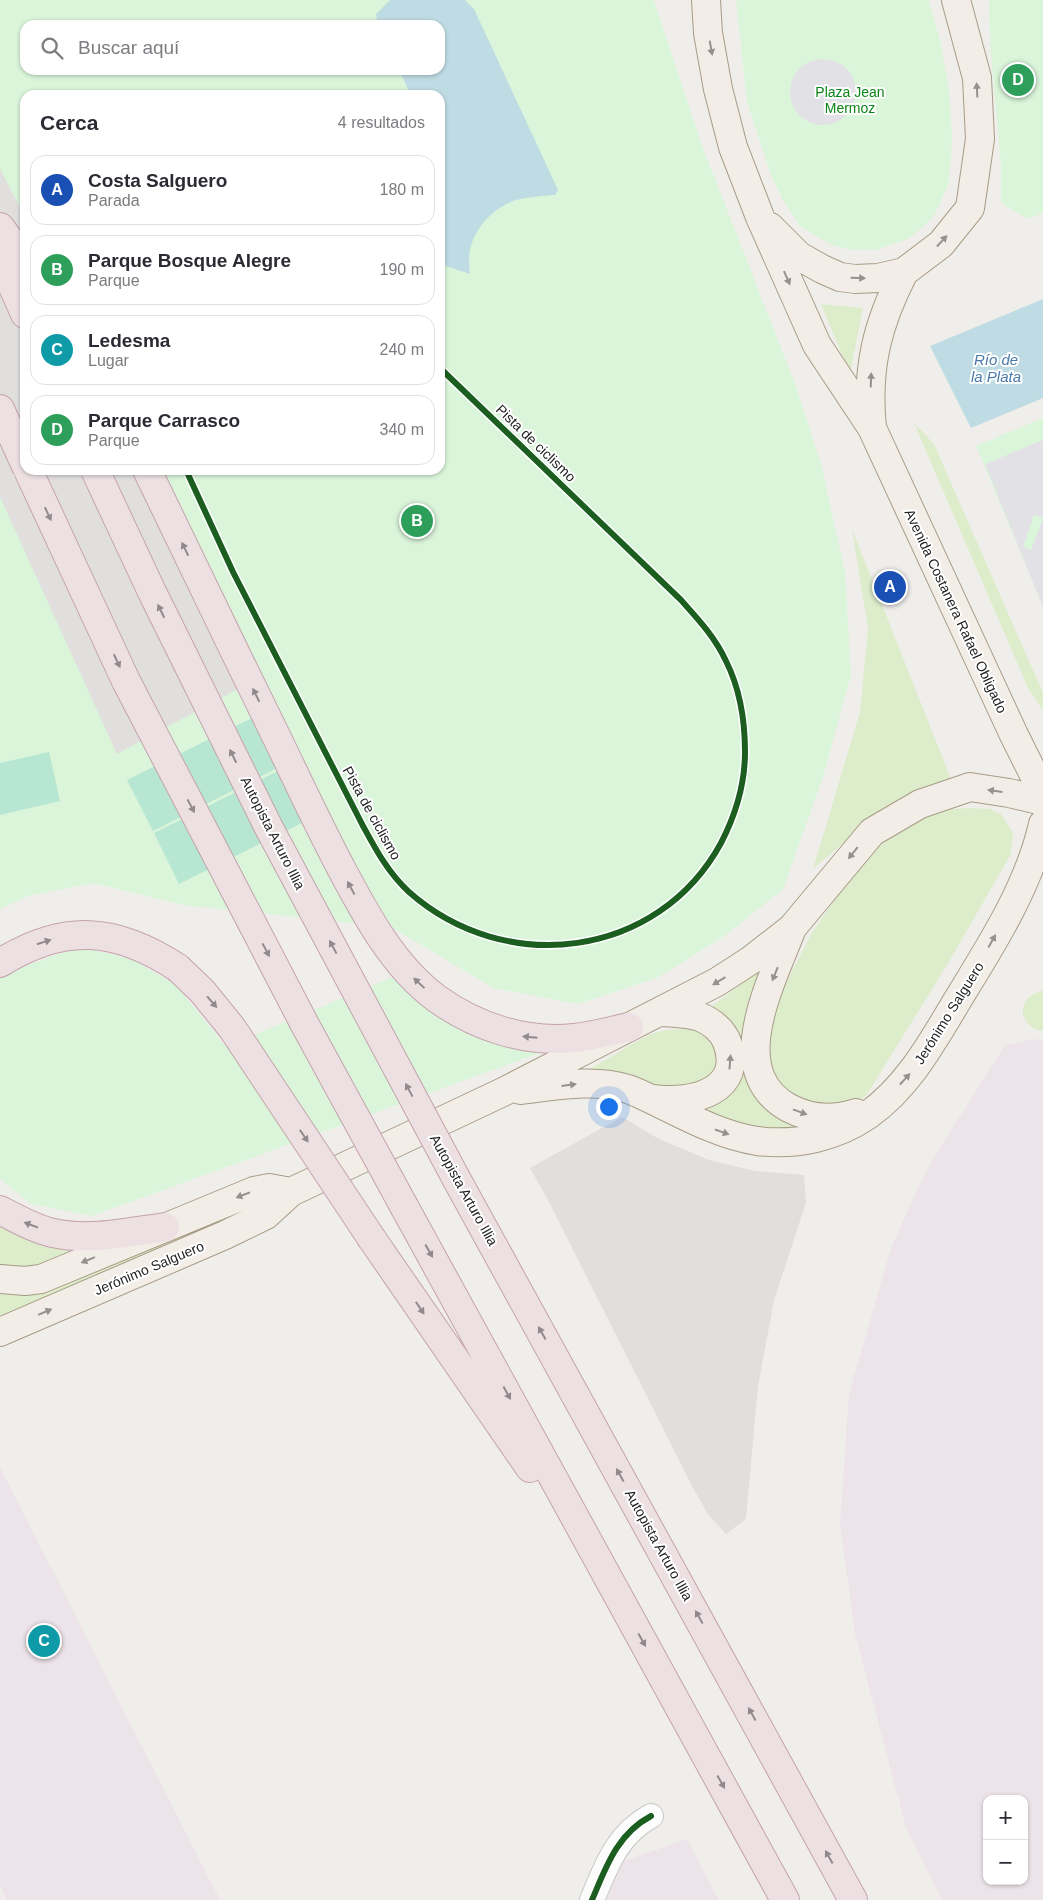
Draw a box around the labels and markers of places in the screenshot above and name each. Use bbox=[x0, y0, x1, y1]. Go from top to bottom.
pin: D bbox=[1002, 61, 1034, 99]
pin: B bbox=[401, 502, 433, 540]
pin: A bbox=[874, 568, 906, 606]
pin: C bbox=[28, 1622, 60, 1660]

